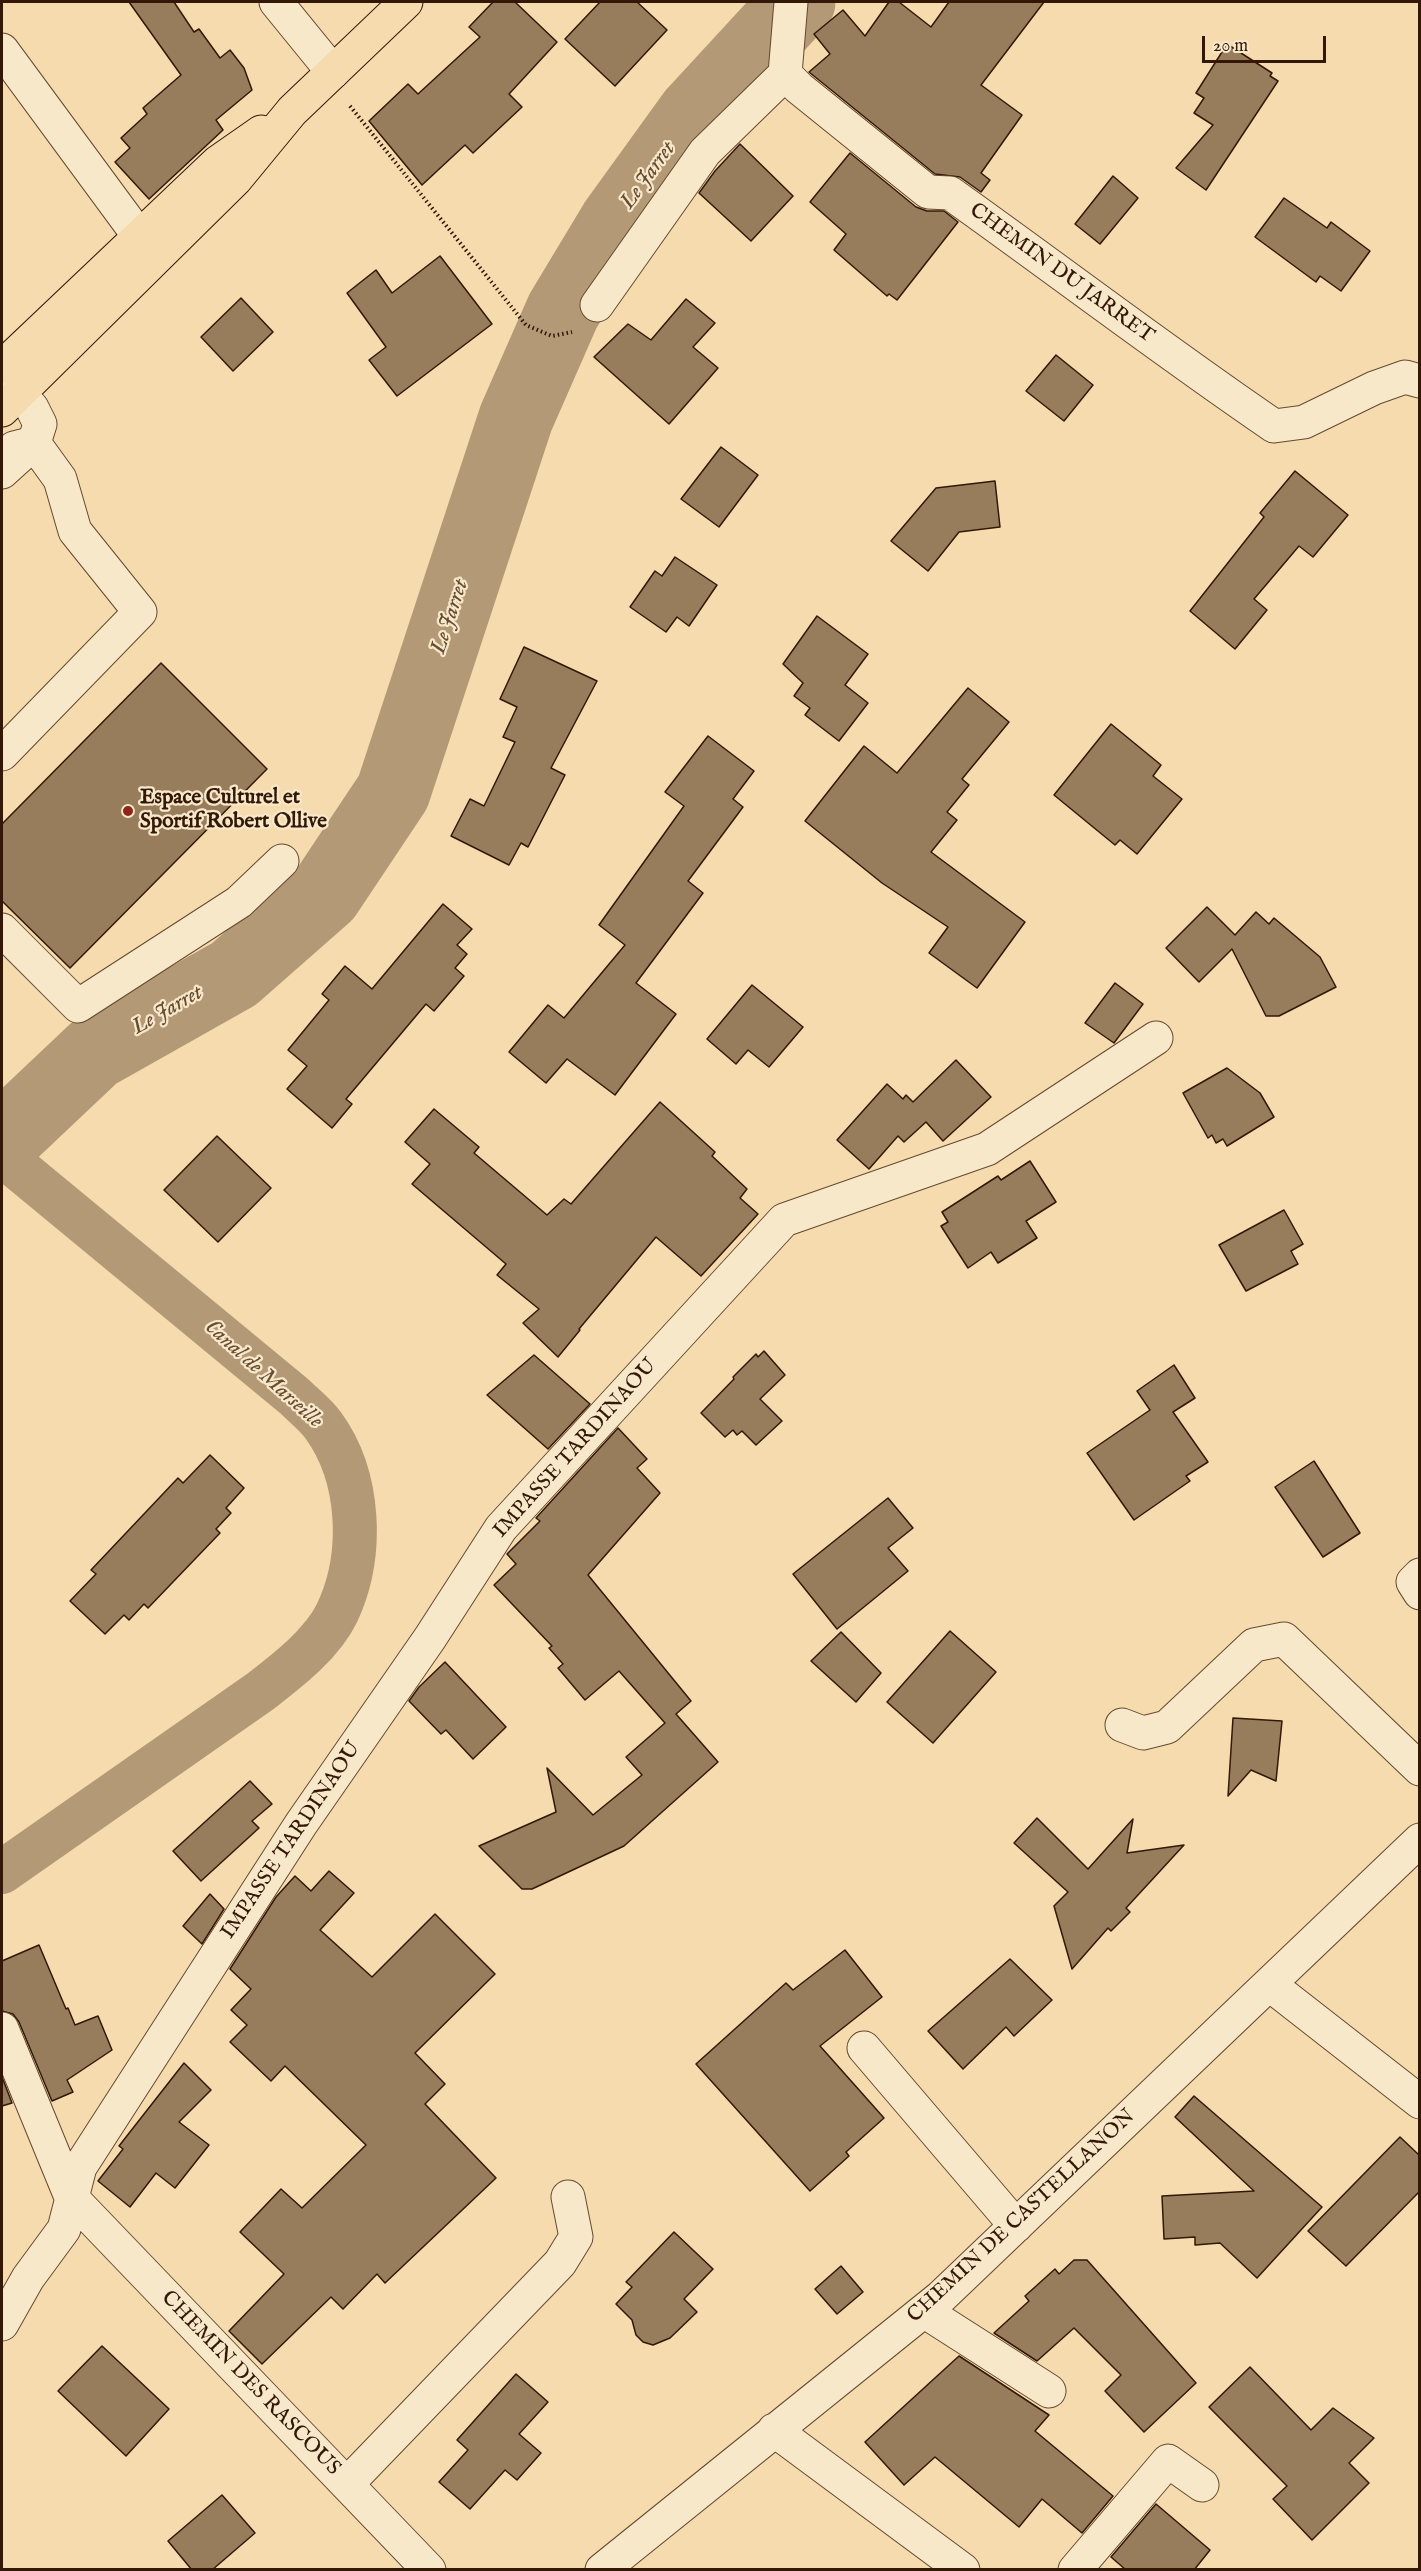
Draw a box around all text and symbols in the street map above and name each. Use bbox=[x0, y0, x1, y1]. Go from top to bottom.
scale bar bbox=[1205, 24, 1330, 62]
text: 20 m bbox=[1213, 35, 1248, 58]
water label: Le Jarret bbox=[616, 137, 682, 215]
street label: CHEMIN DU JARRET bbox=[964, 199, 1158, 349]
water label: Le Jarret bbox=[427, 576, 475, 658]
place label: Espace Culturel et Sportif Robert Ollive bbox=[140, 786, 327, 836]
marker: Espace Culturel et Sportif Robert Ollive bbox=[121, 804, 135, 818]
water label: Le Jarret bbox=[128, 980, 208, 1042]
water label: Canal de Marseille bbox=[199, 1315, 327, 1435]
street label: IMPASSE TARDINAOU bbox=[489, 1354, 663, 1544]
street label: IMPASSE TARDINAOU bbox=[217, 1738, 367, 1944]
street label: CHEMIN DE CASTELLANON bbox=[903, 2105, 1141, 2329]
street label: CHEMIN DES RASCOUS bbox=[155, 2286, 345, 2482]

